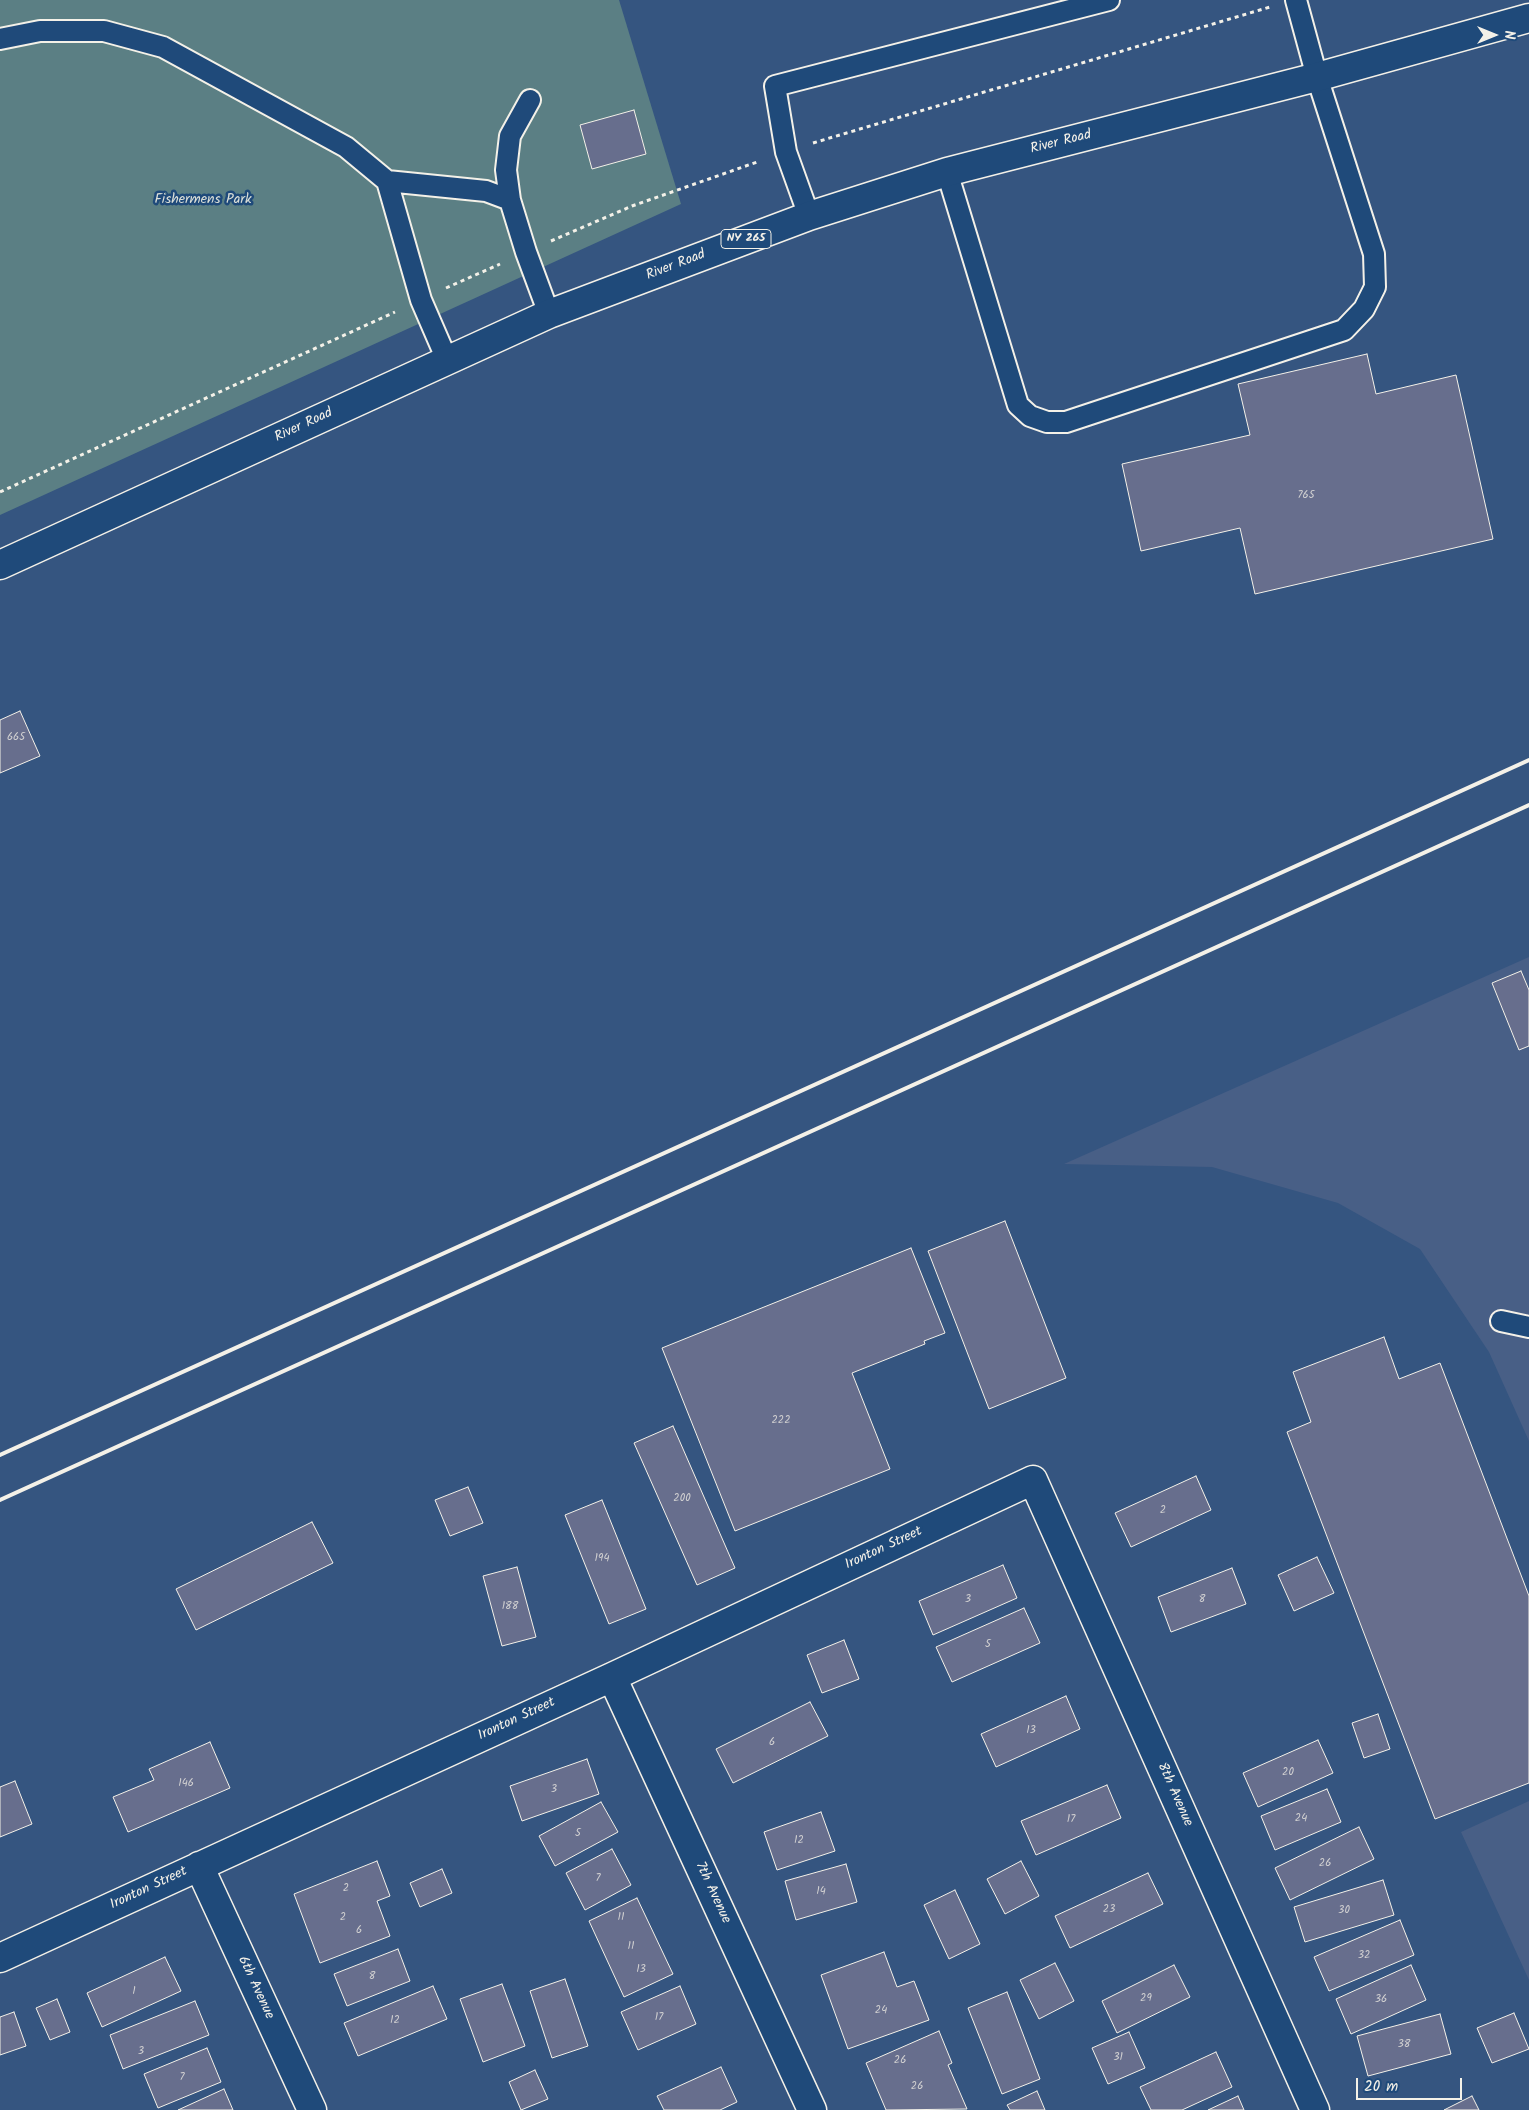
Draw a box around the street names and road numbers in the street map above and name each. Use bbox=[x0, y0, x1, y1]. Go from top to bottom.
street label: River Road bbox=[1029, 127, 1093, 159]
road number: NY 265 bbox=[721, 230, 771, 248]
street label: River Road bbox=[644, 247, 708, 285]
street label: River Road bbox=[272, 405, 336, 447]
street label: Ironton Street bbox=[843, 1524, 925, 1574]
street label: Ironton Street bbox=[476, 1695, 558, 1745]
street label: 8th Avenue bbox=[1152, 1760, 1196, 1830]
street label: 7th Avenue bbox=[690, 1859, 734, 1927]
street label: Ironton Street bbox=[108, 1864, 190, 1914]
street label: 6th Avenue bbox=[233, 1954, 277, 2022]

